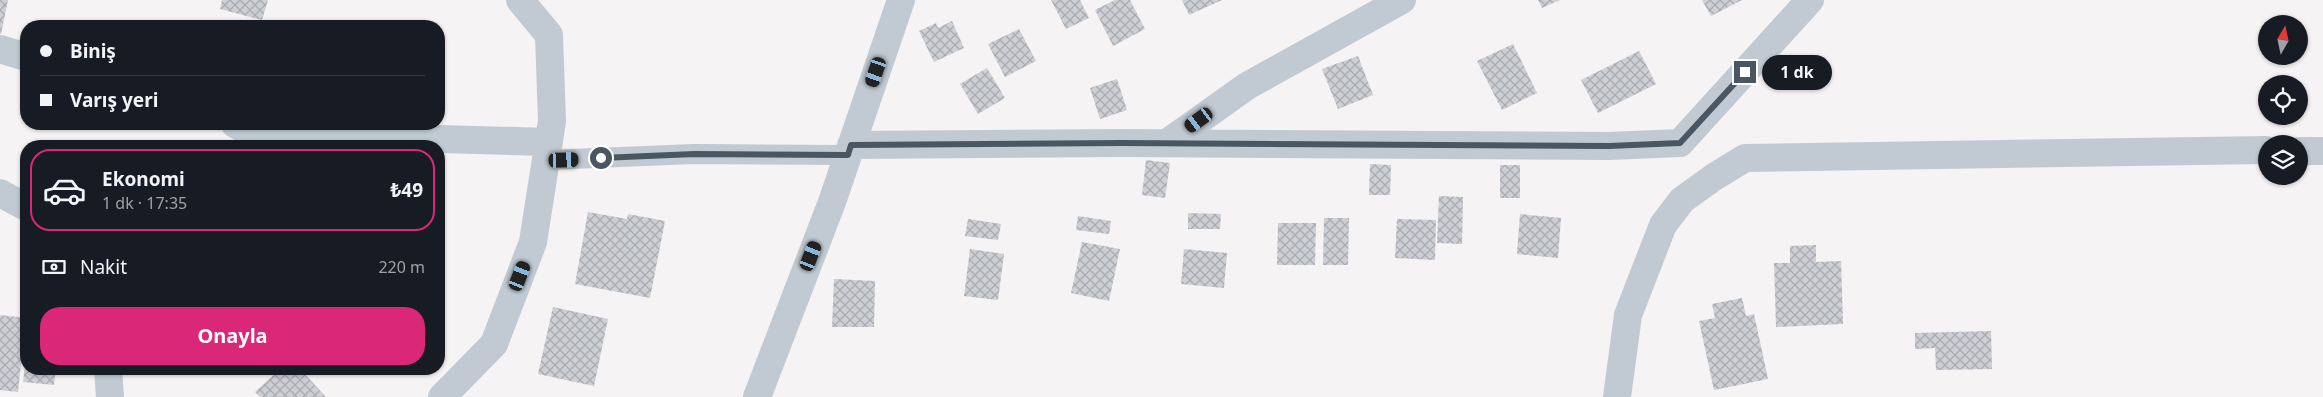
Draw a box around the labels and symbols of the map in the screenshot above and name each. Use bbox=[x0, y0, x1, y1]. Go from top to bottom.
north arrow bbox=[2258, 15, 2308, 65]
callout: 1 dk bbox=[1762, 54, 1832, 90]
car bbox=[864, 55, 887, 89]
route end bbox=[1734, 61, 1756, 83]
car bbox=[1182, 105, 1215, 135]
route start bbox=[590, 147, 612, 169]
car bbox=[548, 152, 579, 168]
car bbox=[798, 239, 823, 273]
car bbox=[507, 259, 532, 293]

